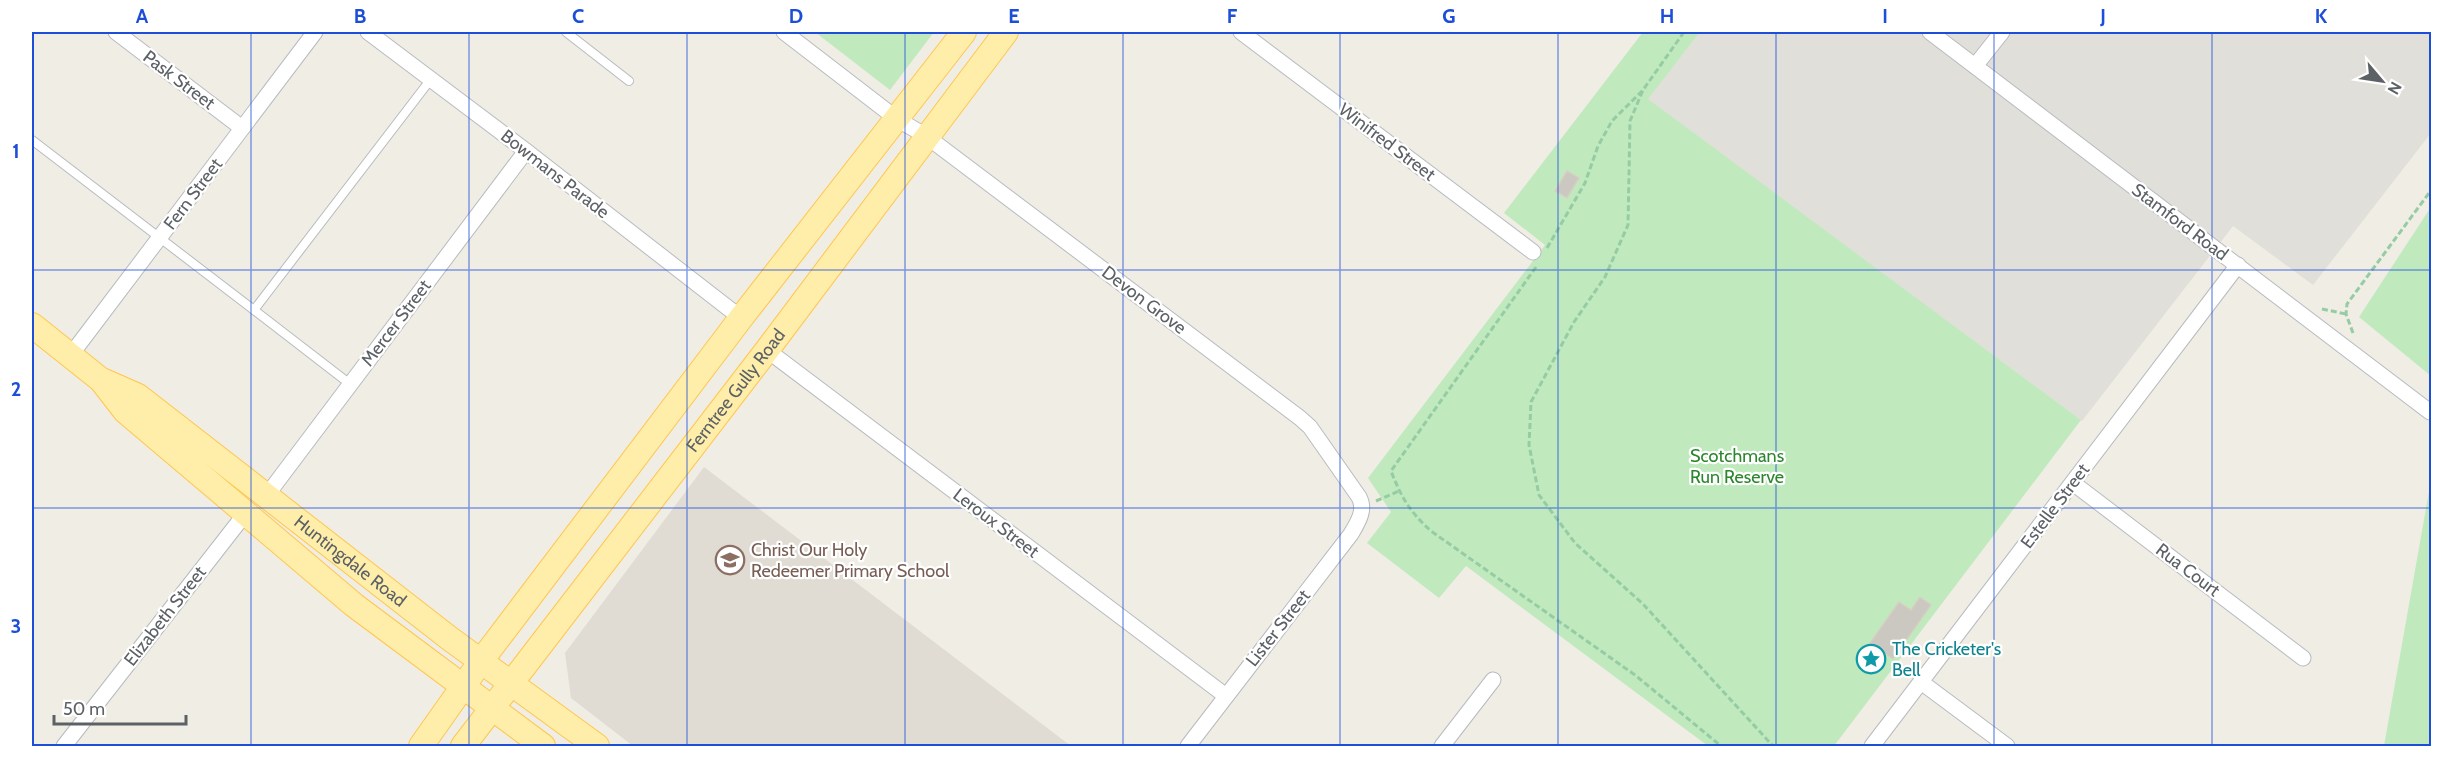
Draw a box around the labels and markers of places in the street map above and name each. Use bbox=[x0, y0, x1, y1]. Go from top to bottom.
place label: Christ Our Holy Redeemer Primary School bbox=[751, 539, 950, 582]
school or university icon: Christ Our Holy Redeemer Primary School bbox=[714, 544, 746, 576]
place label: The Cricketer's Bell bbox=[1892, 638, 2001, 681]
place icon: The Cricketer's Bell bbox=[1855, 643, 1887, 675]

